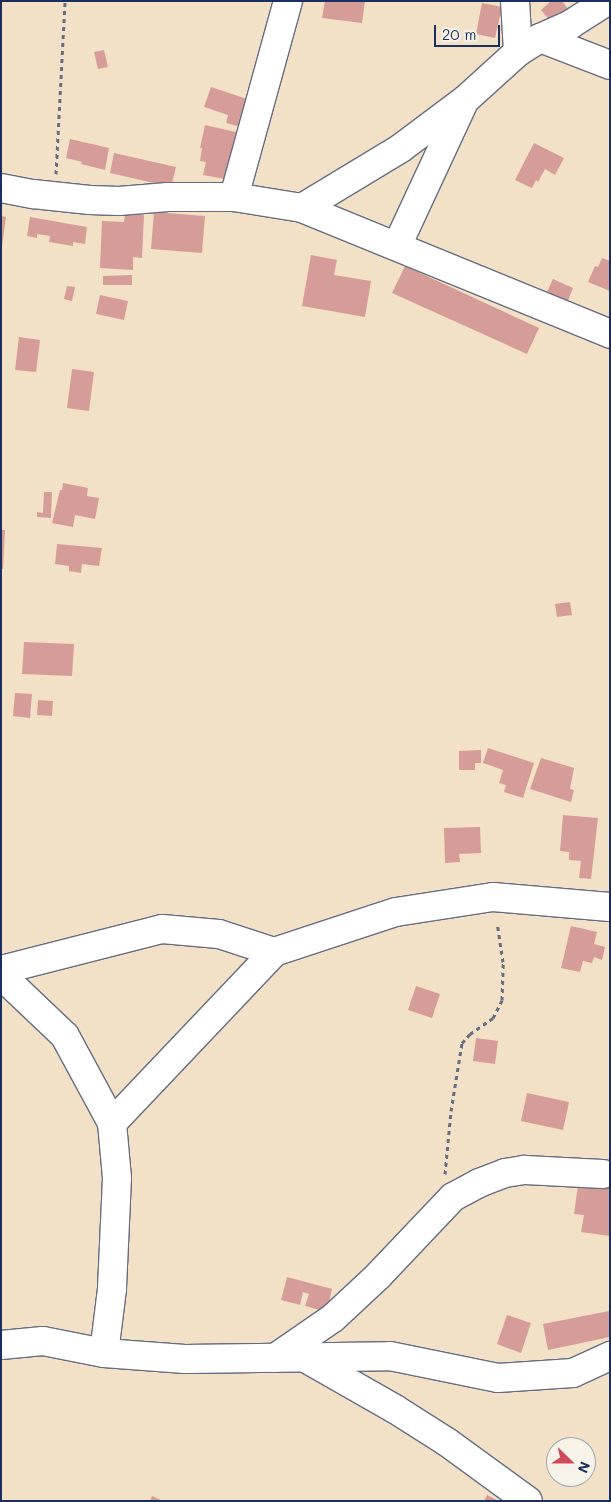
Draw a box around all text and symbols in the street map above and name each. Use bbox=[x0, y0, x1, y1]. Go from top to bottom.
scale bar bbox=[436, 15, 502, 47]
text: 20 m bbox=[442, 24, 476, 44]
north arrow bbox=[546, 1437, 596, 1487]
text: N bbox=[574, 1459, 595, 1476]

